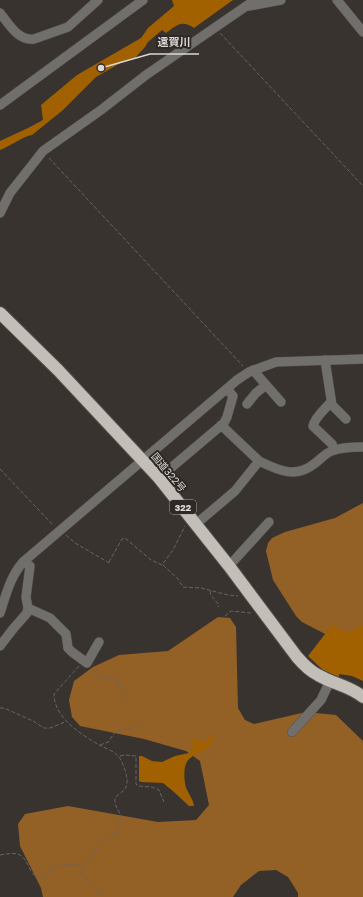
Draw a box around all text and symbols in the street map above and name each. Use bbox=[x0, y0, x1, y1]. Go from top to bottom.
callout: 遠賀川 bbox=[150, 31, 199, 54]
text: 遠賀川 bbox=[158, 35, 191, 48]
street label: 国道322号 bbox=[149, 450, 189, 494]
road number: 322 bbox=[170, 500, 196, 514]

